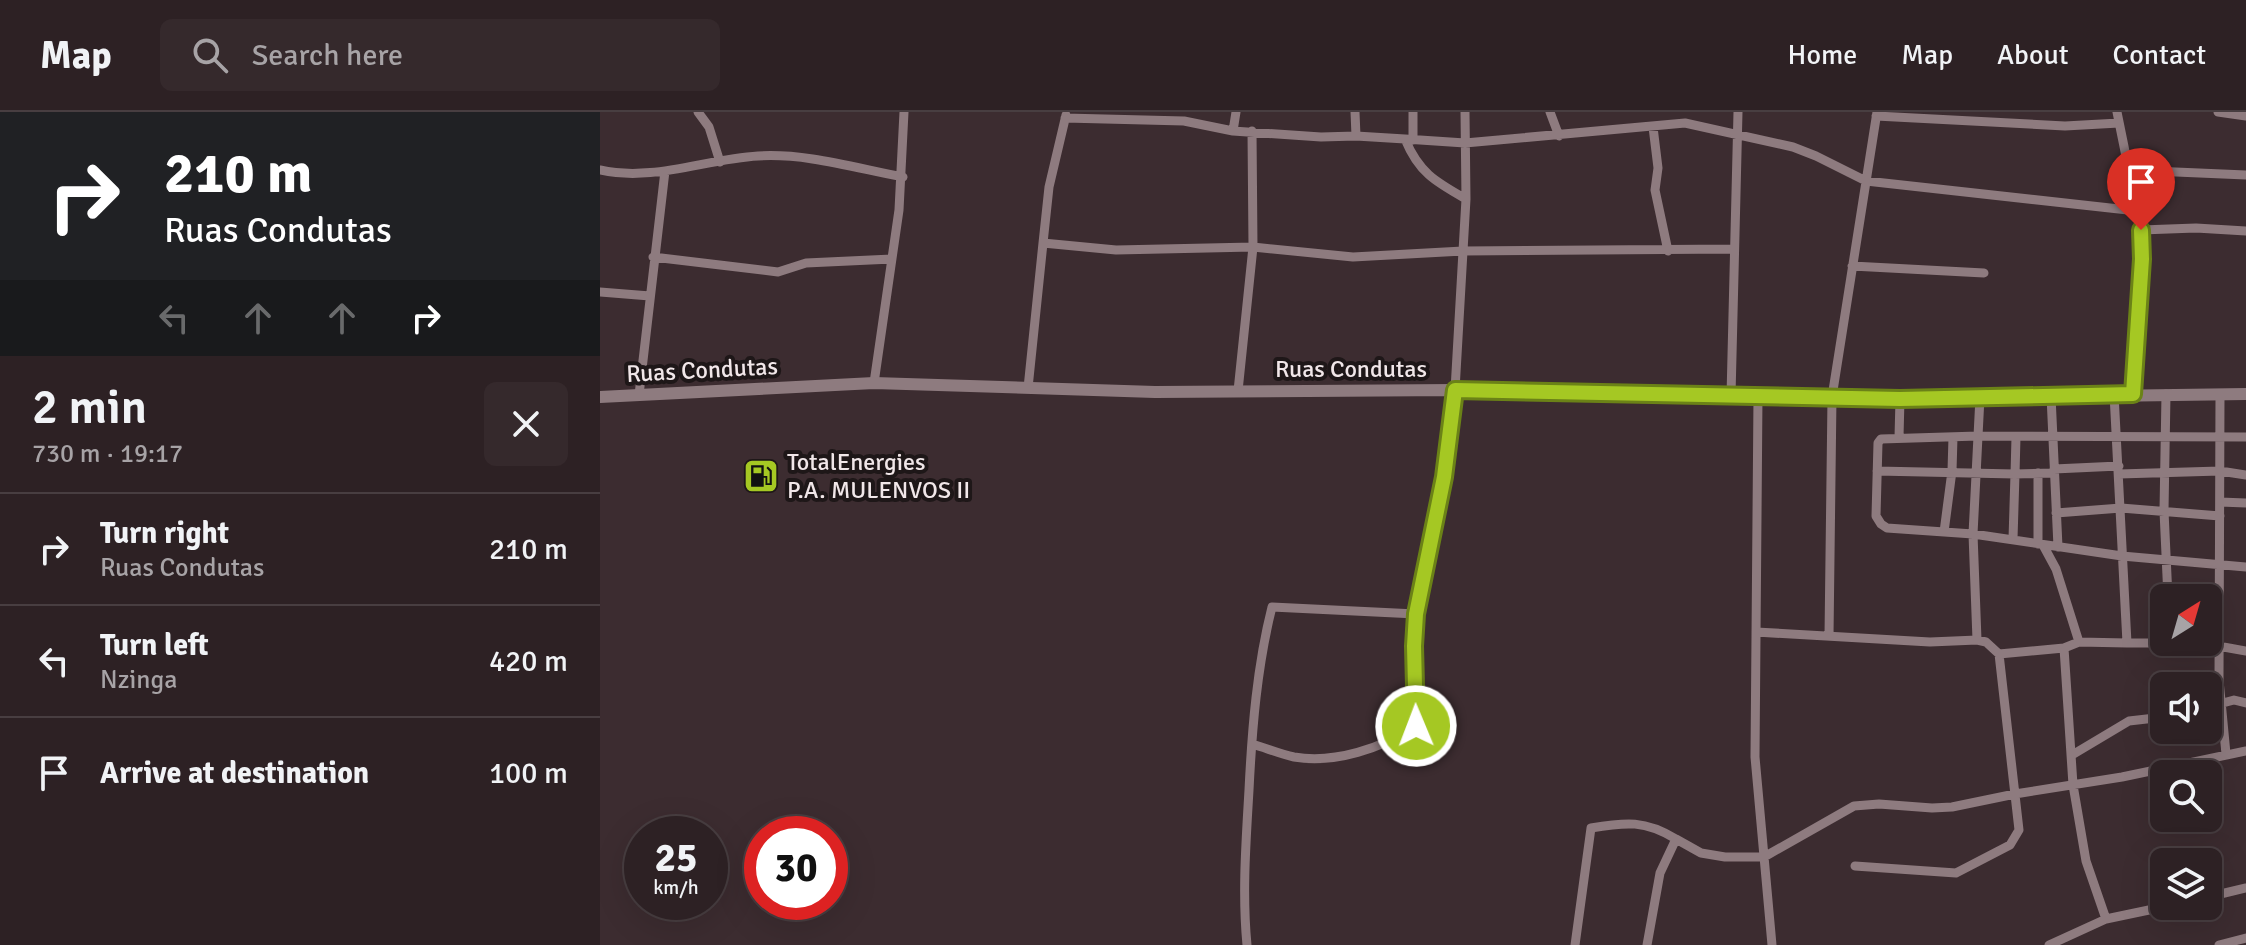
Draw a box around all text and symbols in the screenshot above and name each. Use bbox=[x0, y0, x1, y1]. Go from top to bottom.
search box bbox=[160, 19, 720, 91]
text: Map bbox=[40, 32, 112, 79]
icon: search bbox=[188, 33, 232, 77]
text: Search here bbox=[252, 37, 403, 74]
text: Home bbox=[1788, 38, 1857, 72]
text: Map bbox=[1901, 38, 1953, 72]
text: About bbox=[1997, 38, 2069, 72]
text: Contact bbox=[2113, 38, 2206, 72]
text: 210 m bbox=[164, 139, 312, 208]
icon: right bbox=[32, 144, 136, 248]
pin bbox=[2107, 148, 2175, 230]
icon: arrive bbox=[2119, 160, 2163, 204]
text: Ruas Condutas bbox=[164, 208, 392, 253]
icon: left bbox=[152, 296, 196, 340]
icon: ahead bbox=[236, 296, 280, 340]
icon: ahead bbox=[320, 296, 364, 340]
icon: right bbox=[404, 296, 448, 340]
street label: Ruas Condutas bbox=[625, 351, 779, 389]
street label: Ruas Condutas bbox=[1275, 354, 1427, 384]
text: 2 min bbox=[32, 378, 147, 437]
button: close bbox=[484, 382, 568, 466]
text: 730 m · 19:17 bbox=[32, 438, 183, 470]
place label: TotalEnergies P.A. MULENVOS II bbox=[787, 447, 970, 505]
fuel station icon: TotalEnergies P.A. MULENVOS II bbox=[742, 457, 780, 495]
text: Turn right bbox=[100, 515, 229, 552]
icon: right bbox=[32, 527, 76, 571]
text: 210 m bbox=[489, 531, 568, 568]
text: Ruas Condutas bbox=[100, 552, 264, 584]
north arrow bbox=[2150, 584, 2222, 656]
map controls bbox=[2150, 584, 2222, 920]
text: Turn left bbox=[100, 627, 209, 664]
icon: left bbox=[32, 639, 76, 683]
text: 420 m bbox=[489, 643, 568, 680]
text: Nzinga bbox=[100, 664, 177, 696]
button: sound bbox=[2150, 672, 2222, 744]
position arrow bbox=[1374, 684, 1458, 768]
icon: arrive bbox=[32, 751, 76, 795]
text: Arrive at destination bbox=[100, 755, 369, 792]
text: 100 m bbox=[489, 755, 568, 792]
button: search bbox=[2150, 760, 2222, 832]
speed limit sign: 30 bbox=[744, 816, 848, 920]
text: 25 bbox=[654, 833, 698, 883]
button: layers bbox=[2150, 848, 2222, 920]
text: km/h bbox=[653, 875, 699, 900]

